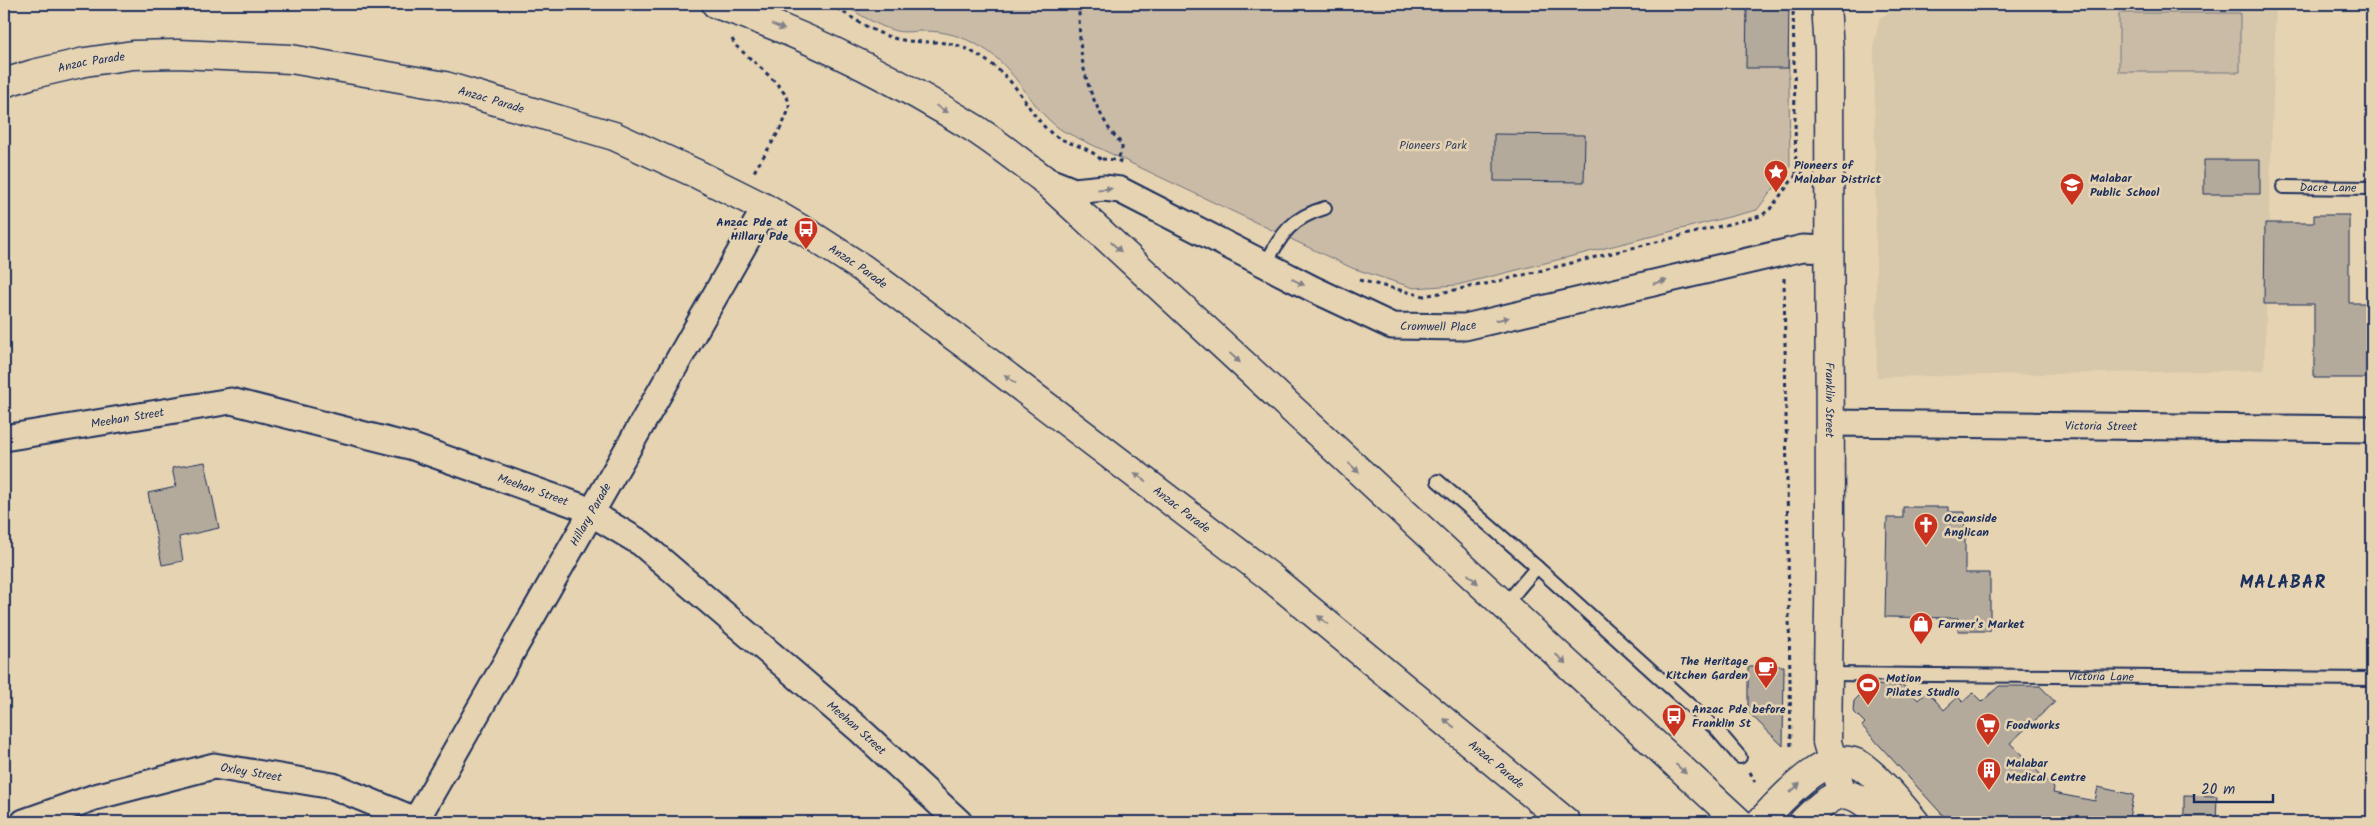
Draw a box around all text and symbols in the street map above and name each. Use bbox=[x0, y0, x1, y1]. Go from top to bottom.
one-way arrow bbox=[771, 24, 785, 32]
street label: Anzac Parade bbox=[56, 47, 127, 77]
street label: Anzac Parade bbox=[456, 81, 527, 119]
one-way arrow bbox=[936, 105, 949, 114]
park label: Pioneers Park bbox=[1399, 136, 1467, 155]
place label: Pioneers of Malabar District bbox=[1794, 156, 1882, 189]
place icon: Pioneers of Malabar District bbox=[1763, 159, 1789, 193]
place label: Malabar Public School bbox=[2090, 169, 2160, 202]
school or university icon: Malabar Public School bbox=[2059, 172, 2085, 206]
street label: Dacre Lane bbox=[2299, 178, 2357, 197]
one-way arrow bbox=[1098, 185, 1114, 193]
place label: Anzac Pde at Hillary Pde bbox=[716, 213, 789, 246]
bus stop icon: Anzac Pde at Hillary Pde bbox=[793, 216, 819, 250]
street label: Anzac Parade bbox=[825, 239, 892, 294]
one-way arrow bbox=[1110, 241, 1122, 253]
one-way arrow bbox=[1291, 278, 1305, 286]
one-way arrow bbox=[1653, 278, 1668, 286]
street label: Cromwell Place bbox=[1400, 315, 1479, 337]
one-way arrow bbox=[1494, 315, 1510, 323]
one-way arrow bbox=[1229, 352, 1241, 364]
street label: Franklin Street bbox=[1820, 362, 1839, 438]
one-way arrow bbox=[1004, 374, 1017, 384]
street label: Meehan Street bbox=[89, 403, 166, 433]
street label: Victoria Street bbox=[2065, 416, 2138, 436]
one-way arrow bbox=[1348, 462, 1360, 474]
street label: Meehan Street bbox=[495, 468, 571, 511]
one-way arrow bbox=[1134, 472, 1147, 483]
street label: Hillary Parade bbox=[565, 479, 616, 550]
street label: Anzac Parade bbox=[1149, 481, 1215, 538]
place label: Oceanside Anglican bbox=[1944, 509, 1997, 542]
church icon: Oceanside Anglican bbox=[1913, 512, 1939, 546]
district label: MALABAR bbox=[2240, 569, 2326, 598]
one-way arrow bbox=[1467, 573, 1479, 585]
shop icon: Farmer's Market bbox=[1908, 611, 1934, 645]
one-way arrow bbox=[1317, 615, 1330, 626]
place label: Farmer's Market bbox=[1938, 615, 2025, 634]
place label: The Heritage Kitchen Garden bbox=[1666, 652, 1748, 685]
one-way arrow bbox=[1554, 653, 1566, 665]
cafe icon: The Heritage Kitchen Garden bbox=[1753, 655, 1779, 689]
street label: Victoria Lane bbox=[2068, 667, 2135, 686]
place label: Motion Pilates Studio bbox=[1886, 669, 1960, 702]
sports icon: Motion Pilates Studio bbox=[1855, 672, 1881, 706]
street label: Meehan Street bbox=[823, 696, 891, 760]
place label: Anzac Pde before Franklin St bbox=[1692, 700, 1786, 733]
bus stop icon: Anzac Pde before Franklin St bbox=[1661, 703, 1687, 737]
supermarket icon: Foodworks bbox=[1975, 712, 2001, 746]
place label: Foodworks bbox=[2006, 716, 2060, 735]
one-way arrow bbox=[1443, 718, 1456, 729]
street label: Anzac Parade bbox=[1464, 735, 1529, 794]
place label: Malabar Medical Centre bbox=[2006, 754, 2086, 787]
building icon: Malabar Medical Centre bbox=[1976, 757, 2002, 791]
street label: Oxley Street bbox=[219, 758, 284, 787]
one-way arrow bbox=[1674, 763, 1686, 775]
scale bar bbox=[2194, 771, 2272, 803]
text: 20 m bbox=[2201, 778, 2235, 802]
one-way arrow bbox=[1788, 782, 1800, 794]

